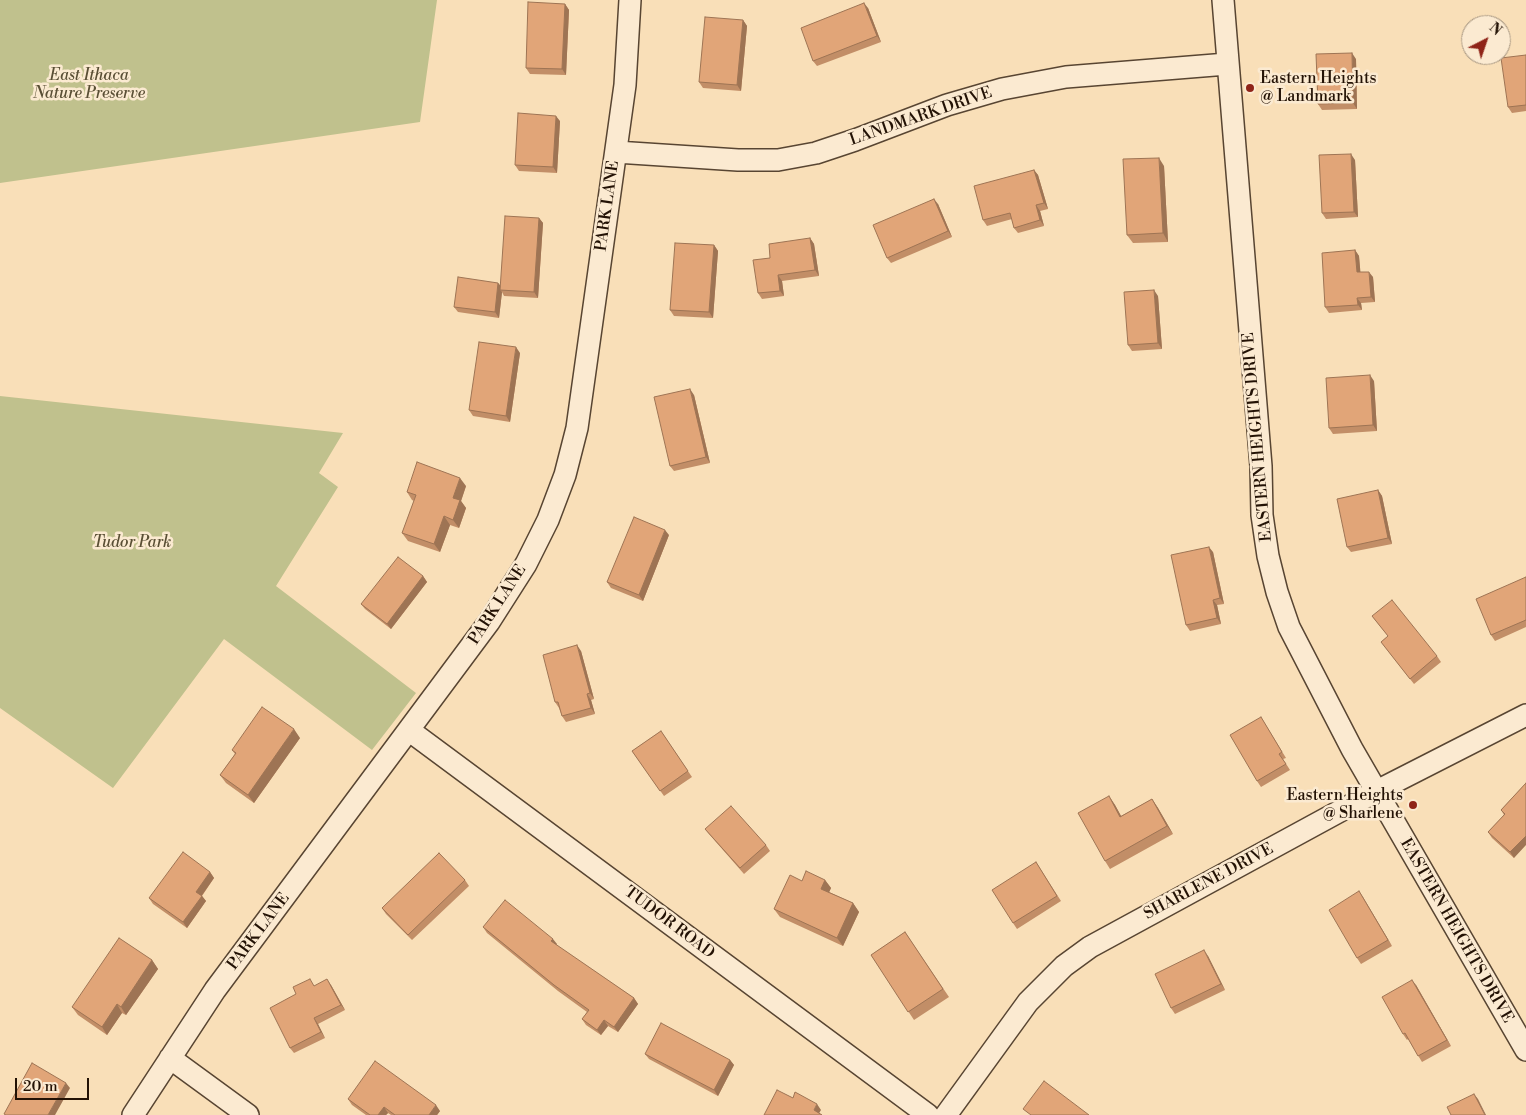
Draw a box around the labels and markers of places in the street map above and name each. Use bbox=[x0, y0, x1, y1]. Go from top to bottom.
place label: Eastern Heights @ Landmark bbox=[1260, 69, 1377, 107]
marker: Eastern Heights @ Landmark bbox=[1244, 82, 1256, 94]
place label: Eastern Heights @ Sharlene bbox=[1286, 786, 1403, 824]
marker: Eastern Heights @ Sharlene bbox=[1407, 799, 1419, 811]

